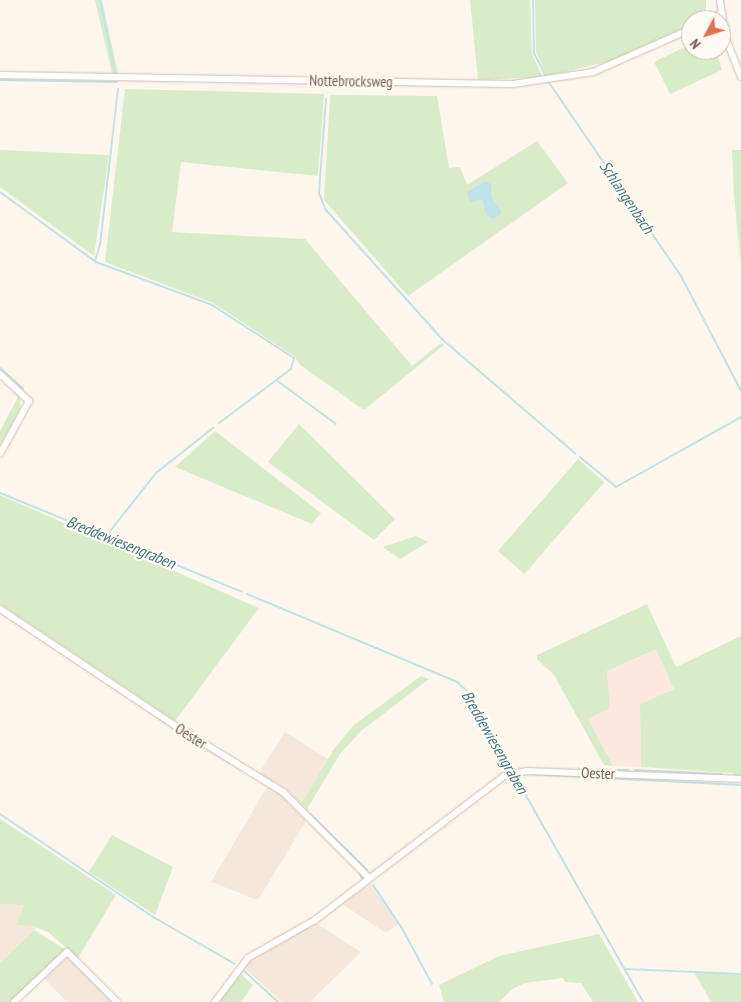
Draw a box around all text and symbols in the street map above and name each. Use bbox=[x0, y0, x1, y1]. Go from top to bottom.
north arrow bbox=[681, 10, 731, 60]
text: N bbox=[686, 35, 705, 53]
street label: Nottebrocksweg bbox=[309, 71, 393, 91]
water label: Schlangenbach bbox=[596, 157, 658, 237]
water label: Breddewiesengraben bbox=[64, 511, 178, 573]
water label: Breddewiesengraben bbox=[458, 687, 532, 797]
street label: Oester bbox=[172, 719, 210, 753]
street label: Oester bbox=[581, 763, 615, 783]

